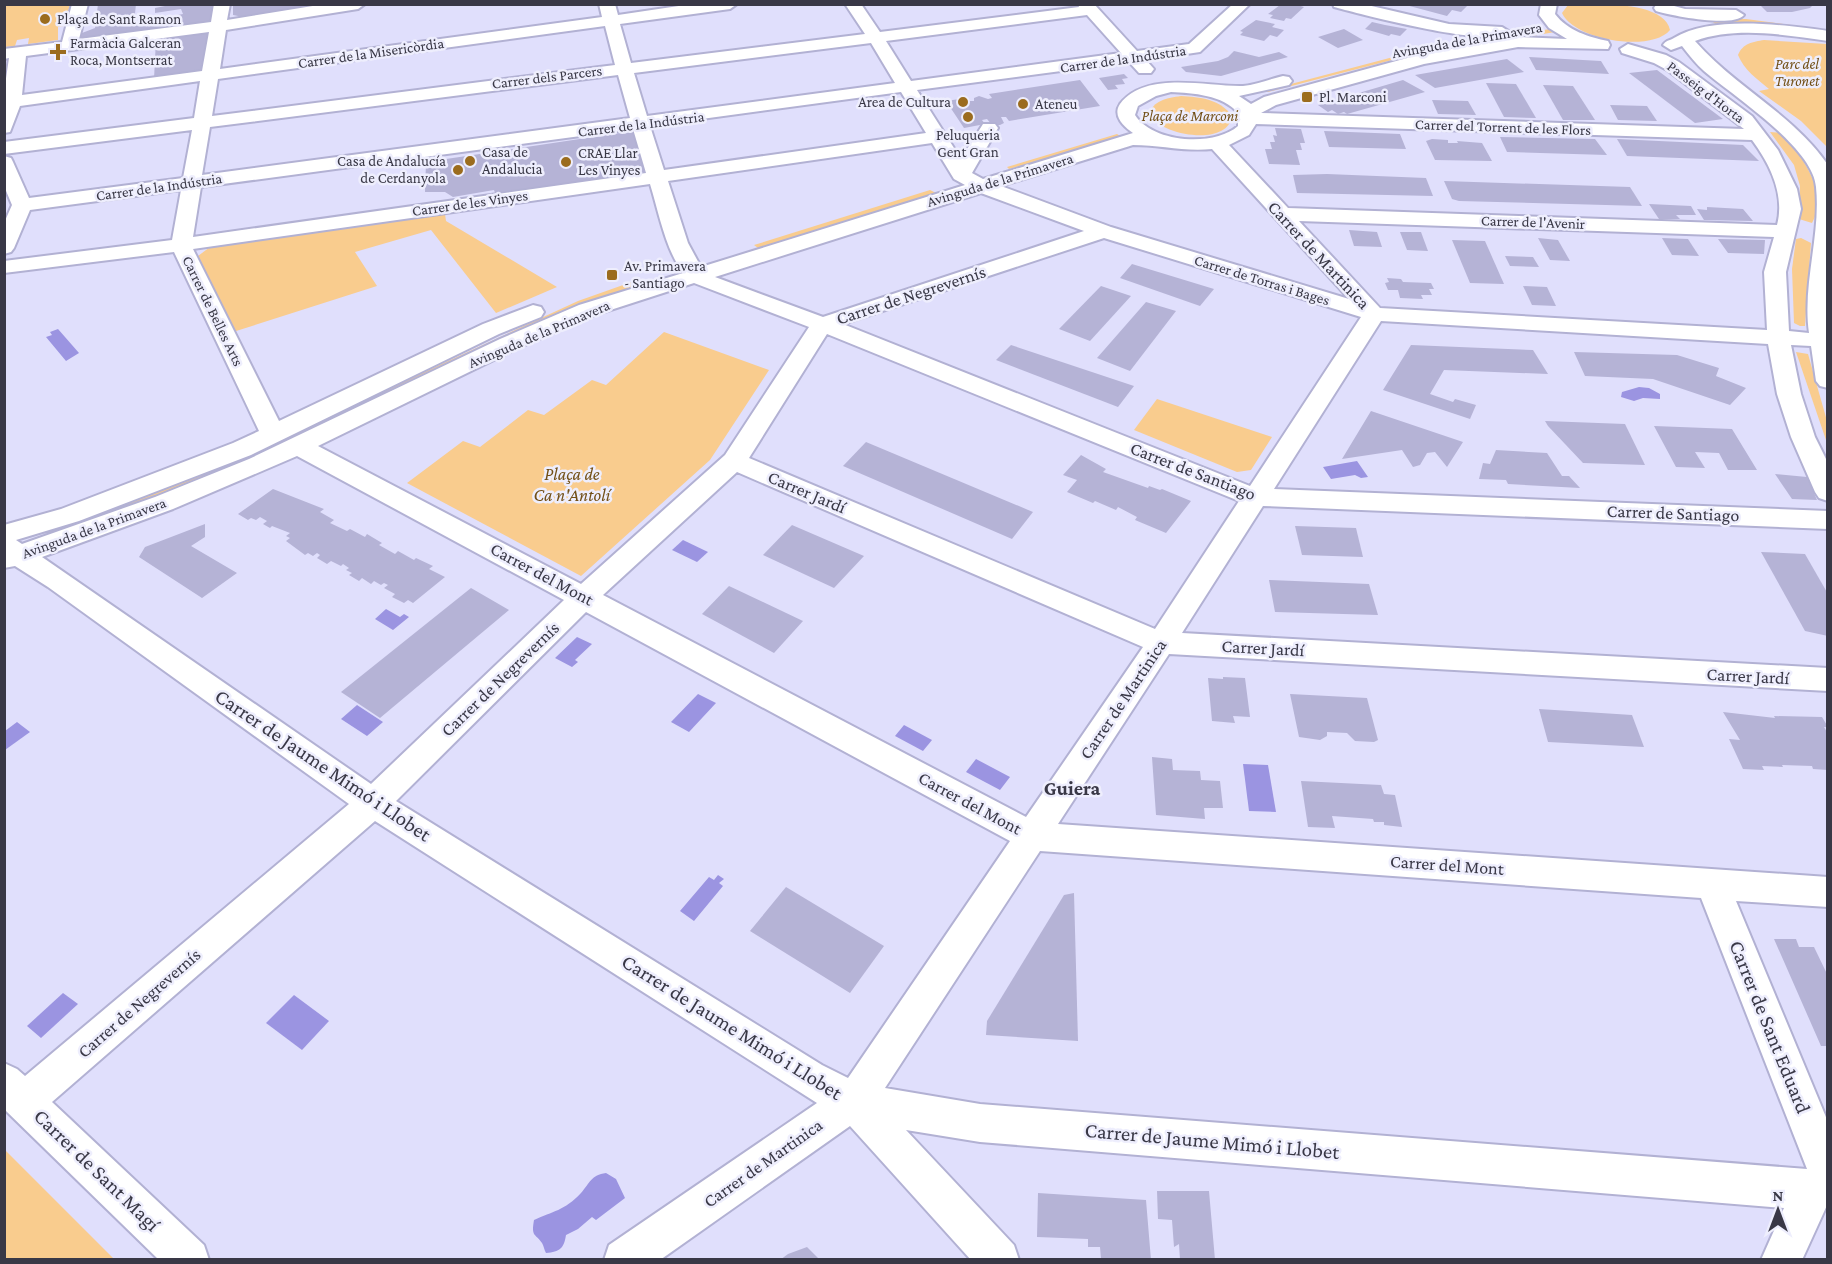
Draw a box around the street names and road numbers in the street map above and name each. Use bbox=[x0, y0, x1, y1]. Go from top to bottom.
street label: Avinguda de la Primavera bbox=[1391, 19, 1543, 62]
street label: Carrer de la Misericòrdia bbox=[297, 35, 445, 71]
street label: Carrer de la Indústria bbox=[1059, 42, 1187, 76]
street label: Passeig d'Horta bbox=[1664, 58, 1748, 127]
street label: Carrer dels Parcers bbox=[491, 62, 603, 92]
street label: Carrer de la Indústria bbox=[577, 108, 705, 140]
street label: Carrer del Torrent de les Flors bbox=[1415, 116, 1591, 138]
street label: Avinguda de la Primavera bbox=[925, 150, 1075, 211]
street label: Carrer de la Indústria bbox=[95, 170, 223, 204]
street label: Carrer de les Vinyes bbox=[411, 187, 529, 220]
street label: Carrer de Martinica bbox=[1264, 197, 1374, 313]
street label: Carrer de l'Avenir bbox=[1481, 212, 1586, 232]
street label: Carrer de Torras i Bages bbox=[1192, 252, 1332, 309]
street label: Carrer de Belles Arts bbox=[179, 253, 247, 369]
street label: Carrer de Negrevernís bbox=[834, 261, 988, 329]
street label: Avinguda de la Primavera bbox=[466, 297, 613, 372]
street label: Carrer de Santiago bbox=[1127, 438, 1259, 504]
street label: Carrer Jardí bbox=[765, 467, 850, 518]
street label: Avinguda de la Primavera bbox=[20, 494, 169, 562]
street label: Carrer de Santiago bbox=[1606, 501, 1740, 525]
street label: Carrer del Mont bbox=[487, 538, 598, 610]
street label: Carrer de Negrevernís bbox=[437, 618, 563, 740]
street label: Carrer de Martinica bbox=[1075, 635, 1171, 763]
street label: Carrer Jardí bbox=[1221, 636, 1306, 660]
street label: Carrer Jardí bbox=[1706, 664, 1791, 688]
street label: Carrer de Jaume Mimó i Llobet bbox=[210, 684, 436, 847]
street label: Carrer del Mont bbox=[915, 767, 1026, 839]
street label: Carrer del Mont bbox=[1389, 851, 1506, 879]
street label: Carrer de Sant Eduard bbox=[1724, 937, 1816, 1117]
street label: Carrer de Negrevernís bbox=[74, 944, 204, 1062]
street label: Carrer de Jaume Mimó i Llobet bbox=[617, 949, 848, 1105]
street label: Carrer de Sant Magí bbox=[29, 1104, 166, 1237]
street label: Carrer de Martinica bbox=[700, 1115, 826, 1211]
street label: Carrer de Jaume Mimó i Llobet bbox=[1084, 1118, 1341, 1164]

